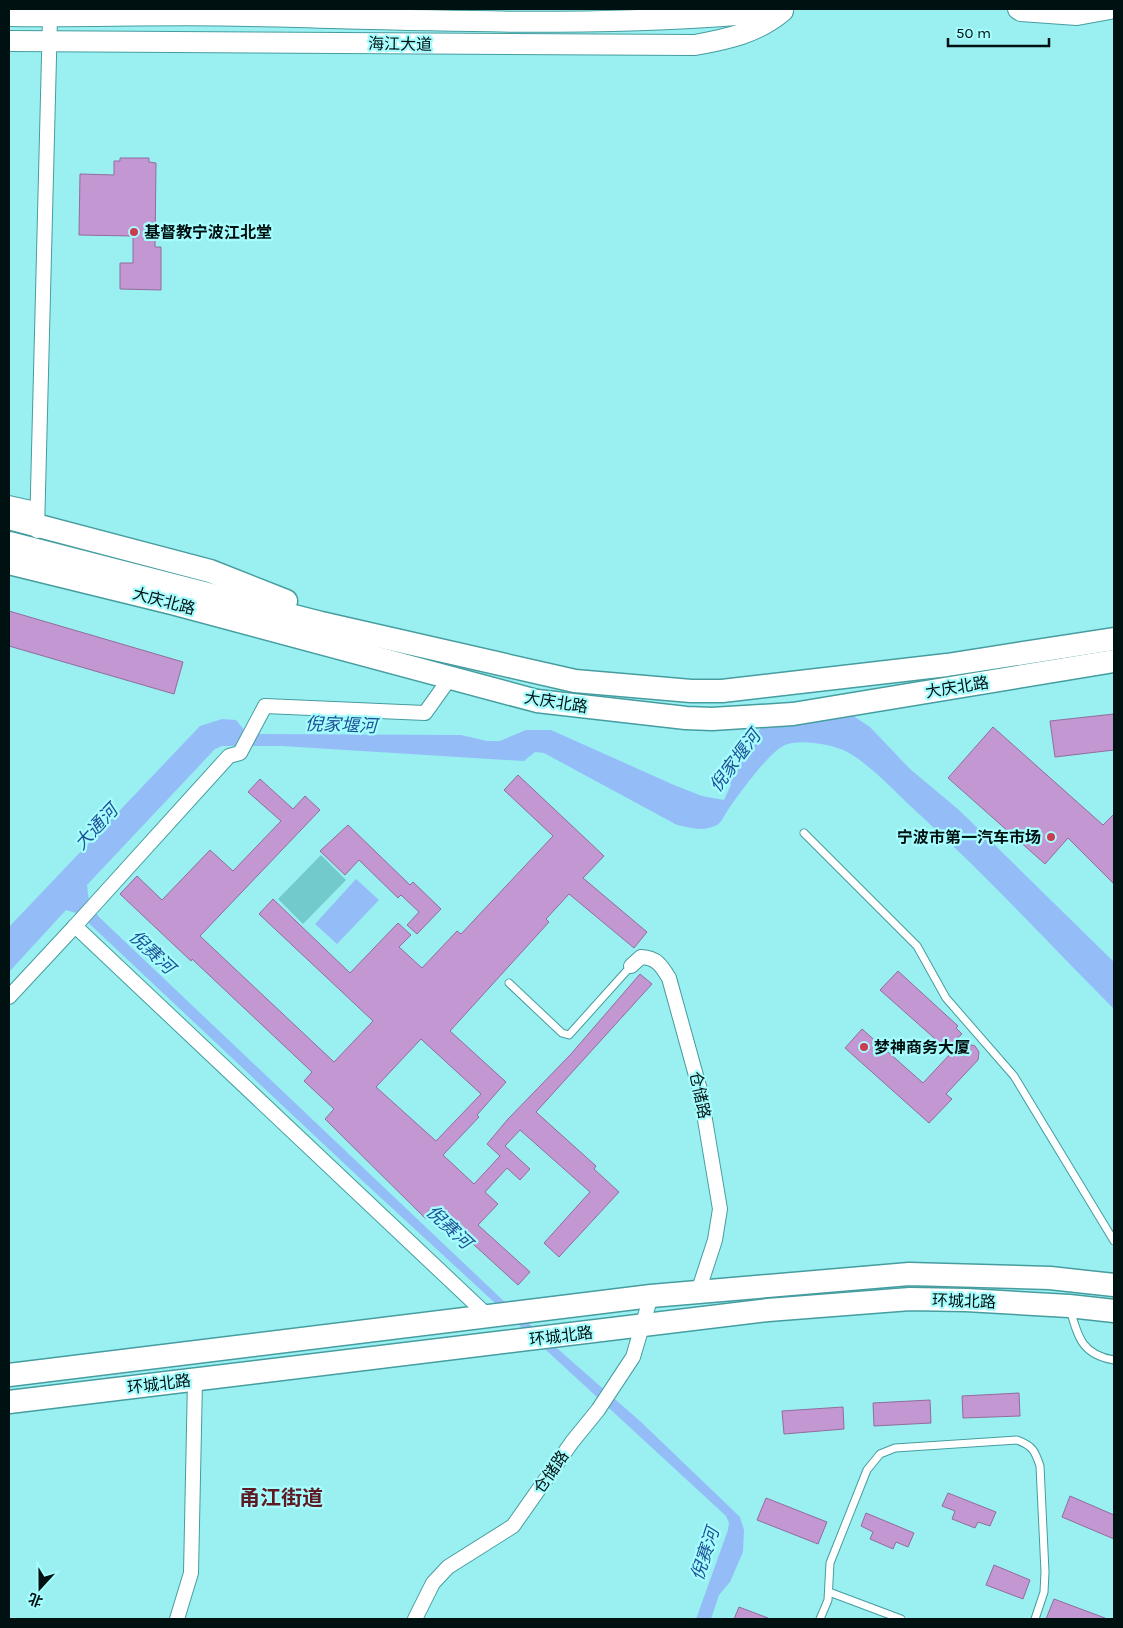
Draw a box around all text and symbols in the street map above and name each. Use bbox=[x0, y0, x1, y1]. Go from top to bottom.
scale bar bbox=[948, 15, 1049, 47]
text: 50 m bbox=[956, 24, 991, 42]
street label: 海江大道 bbox=[368, 34, 432, 54]
place label: 基督教宁波江北堂 bbox=[144, 223, 272, 242]
marker: 基督教宁波江北堂 bbox=[128, 226, 140, 238]
street label: 大庆北路 bbox=[131, 584, 197, 618]
street label: 大庆北路 bbox=[924, 673, 990, 701]
street label: 大庆北路 bbox=[523, 688, 589, 716]
water label: 倪家堰河 bbox=[305, 713, 380, 737]
water label: 倪家堰河 bbox=[705, 723, 767, 796]
water label: 大通河 bbox=[70, 798, 125, 854]
place label: 宁波市第一汽车市场 bbox=[897, 828, 1041, 847]
marker: 宁波市第一汽车市场 bbox=[1045, 831, 1057, 843]
water label: 倪赛河 bbox=[125, 926, 181, 981]
place label: 梦神商务大厦 bbox=[874, 1038, 970, 1057]
marker: 梦神商务大厦 bbox=[858, 1041, 870, 1053]
street label: 仓储路 bbox=[686, 1070, 714, 1120]
water label: 倪赛河 bbox=[422, 1201, 478, 1256]
street label: 环城北路 bbox=[932, 1290, 996, 1312]
street label: 环城北路 bbox=[528, 1323, 594, 1349]
street label: 环城北路 bbox=[126, 1371, 192, 1397]
street label: 仓储路 bbox=[529, 1447, 573, 1497]
district label: 甬江街道 bbox=[239, 1486, 323, 1510]
water label: 倪赛河 bbox=[686, 1522, 725, 1583]
north arrow bbox=[15, 1563, 65, 1613]
text: 北 bbox=[26, 1589, 45, 1610]

